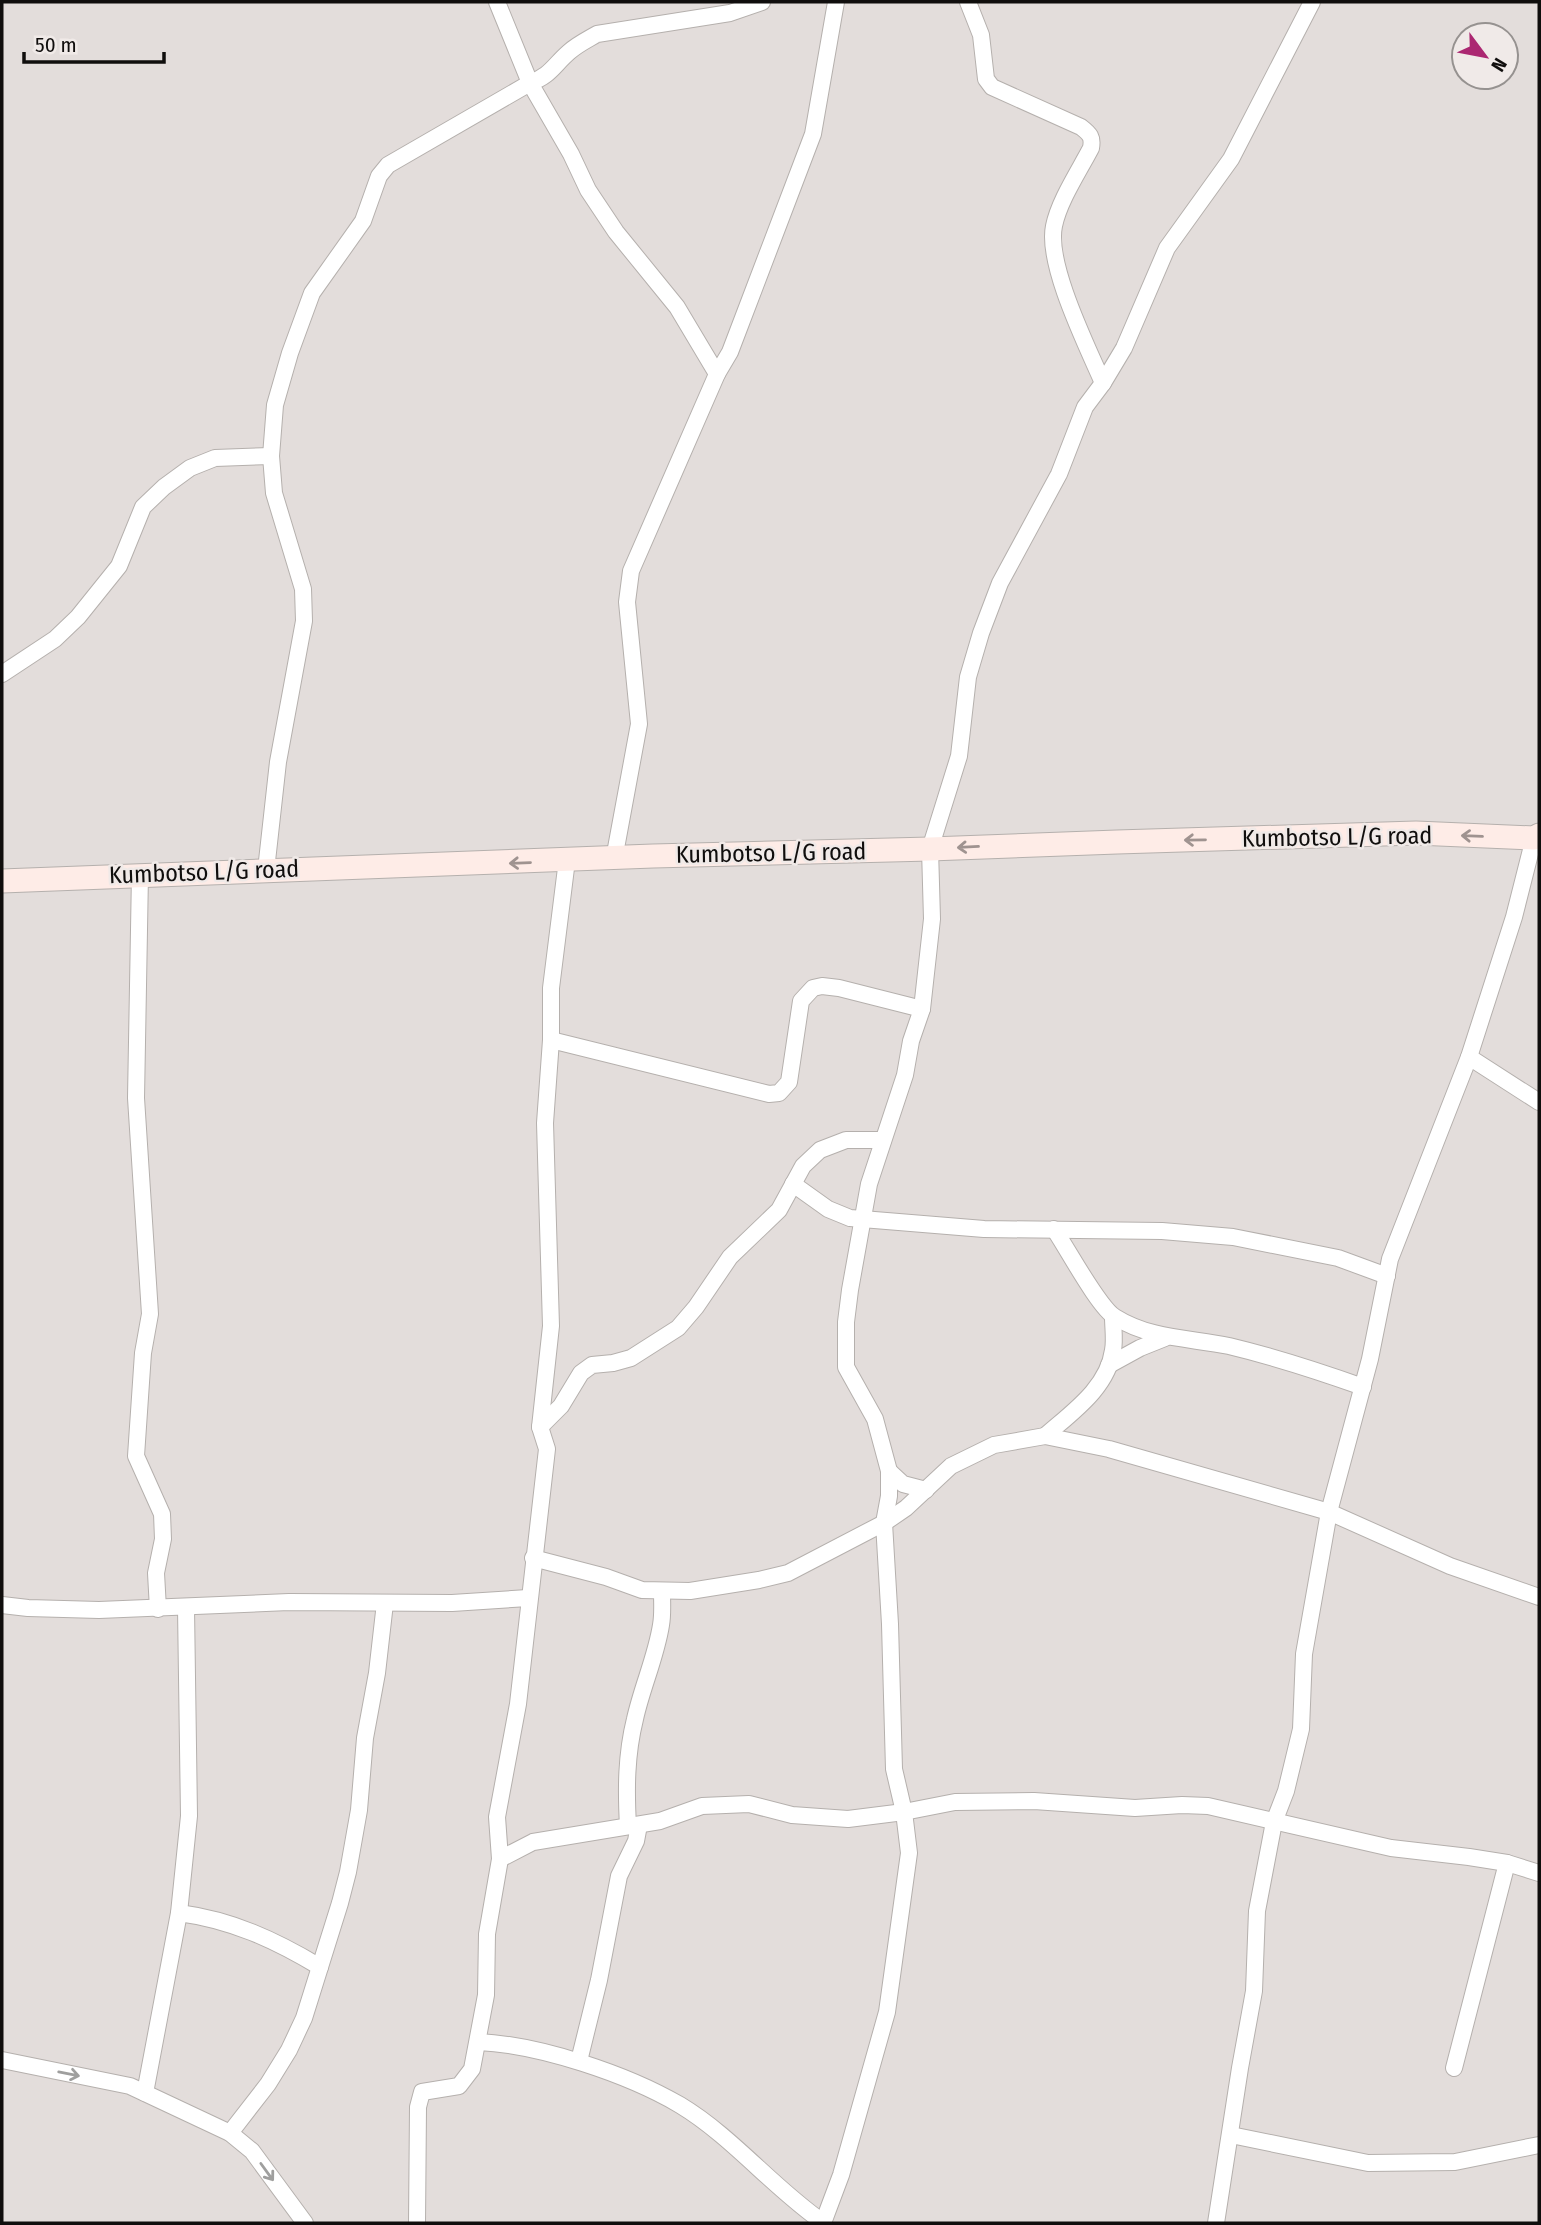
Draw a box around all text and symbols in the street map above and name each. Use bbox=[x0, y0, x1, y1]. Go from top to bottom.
scale bar bbox=[24, 21, 164, 65]
north arrow bbox=[1450, 21, 1520, 91]
text: 50 m bbox=[35, 32, 77, 58]
text: N bbox=[1486, 54, 1512, 76]
street label: Kumbotso L/G road bbox=[1242, 821, 1432, 853]
one-way arrow bbox=[1460, 829, 1483, 842]
one-way arrow bbox=[1184, 833, 1207, 846]
street label: Kumbotso L/G road bbox=[676, 837, 866, 869]
one-way arrow bbox=[957, 841, 980, 854]
street label: Kumbotso L/G road bbox=[108, 855, 300, 889]
one-way arrow bbox=[509, 856, 532, 869]
one-way arrow bbox=[57, 2067, 80, 2081]
one-way arrow bbox=[260, 2162, 274, 2181]

